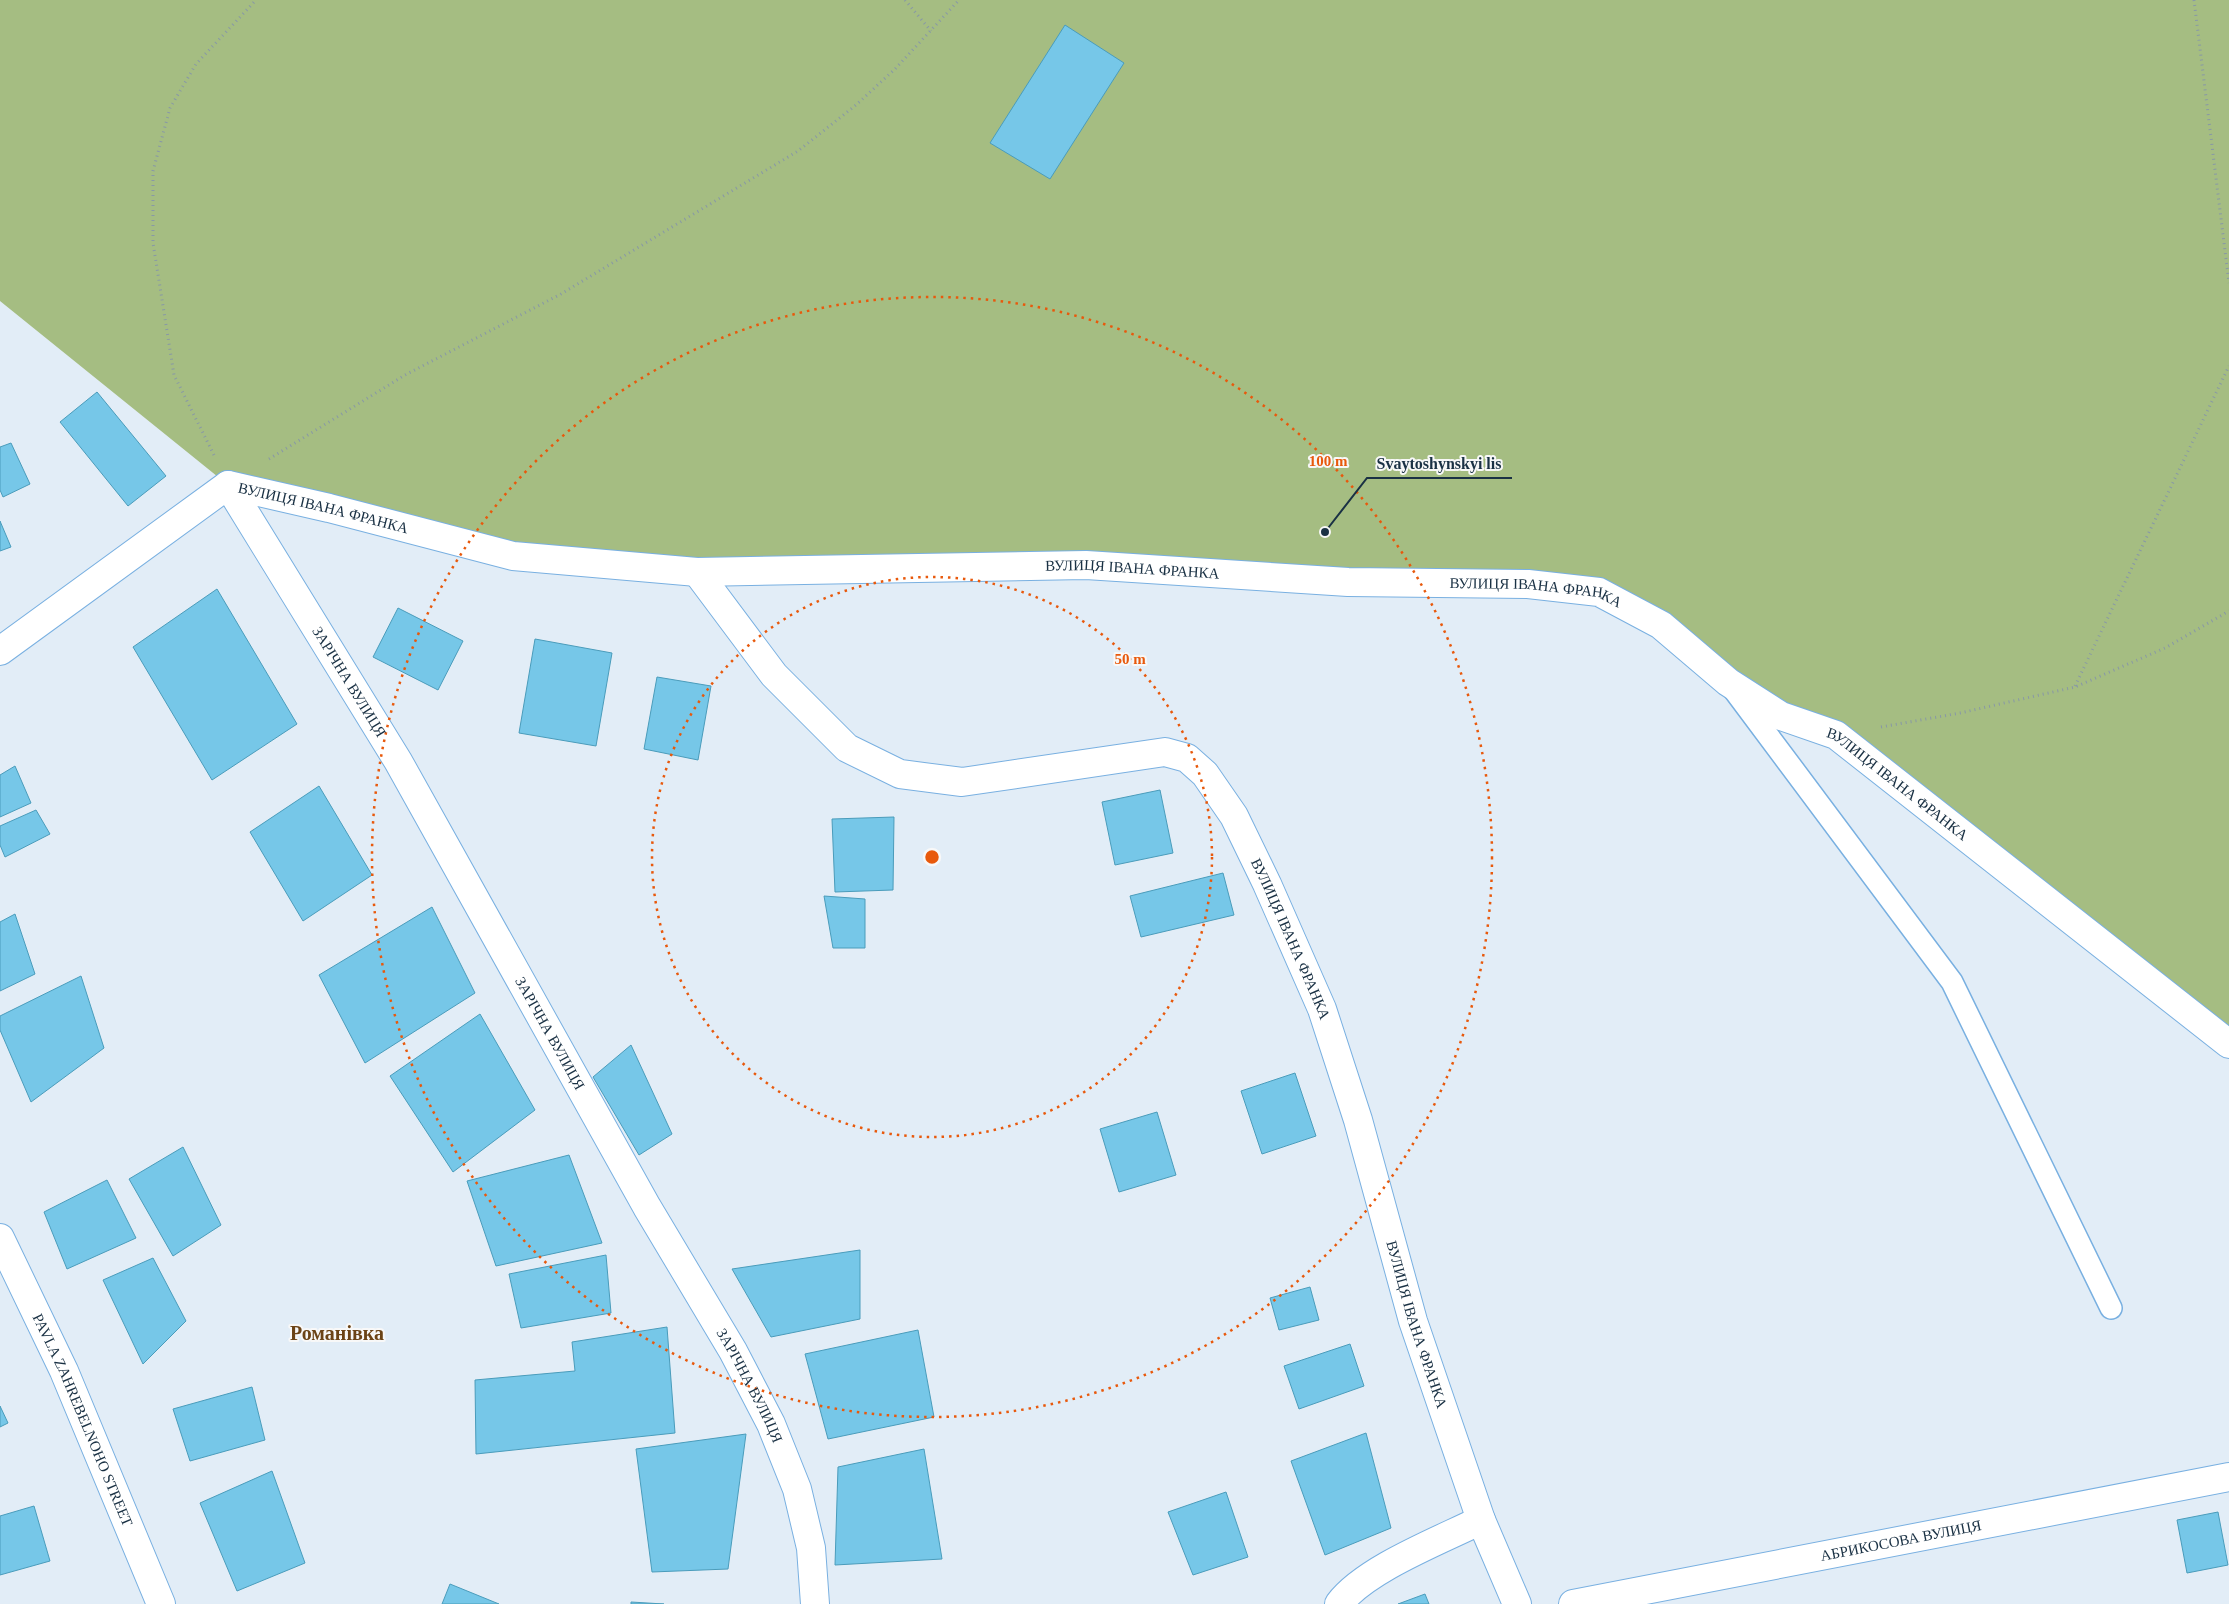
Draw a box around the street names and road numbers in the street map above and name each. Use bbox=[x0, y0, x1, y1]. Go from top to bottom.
street label: ВУЛИЦЯ ІВАНА ФРАНКА bbox=[237, 480, 410, 536]
street label: ВУЛИЦЯ ІВАНА ФРАНКА bbox=[1045, 557, 1220, 582]
street label: ВУЛИЦЯ ІВАНА ФРАНКА bbox=[1450, 575, 1625, 611]
street label: ЗАРІЧНА ВУЛИЦЯ bbox=[309, 624, 389, 740]
street label: ВУЛИЦЯ ІВАНА ФРАНКА bbox=[1825, 724, 1971, 844]
street label: ВУЛИЦЯ ІВАНА ФРАНКА bbox=[1248, 856, 1333, 1022]
street label: ЗАРІЧНА ВУЛИЦЯ bbox=[512, 974, 588, 1092]
street label: ВУЛИЦЯ ІВАНА ФРАНКА bbox=[1383, 1239, 1450, 1410]
street label: PAVLA ZAHREBELNOHO STREET bbox=[30, 1311, 136, 1529]
street label: ЗАРІЧНА ВУЛИЦЯ bbox=[713, 1325, 786, 1445]
street label: АБРИКОСОВА ВУЛИЦЯ bbox=[1819, 1517, 1983, 1564]

